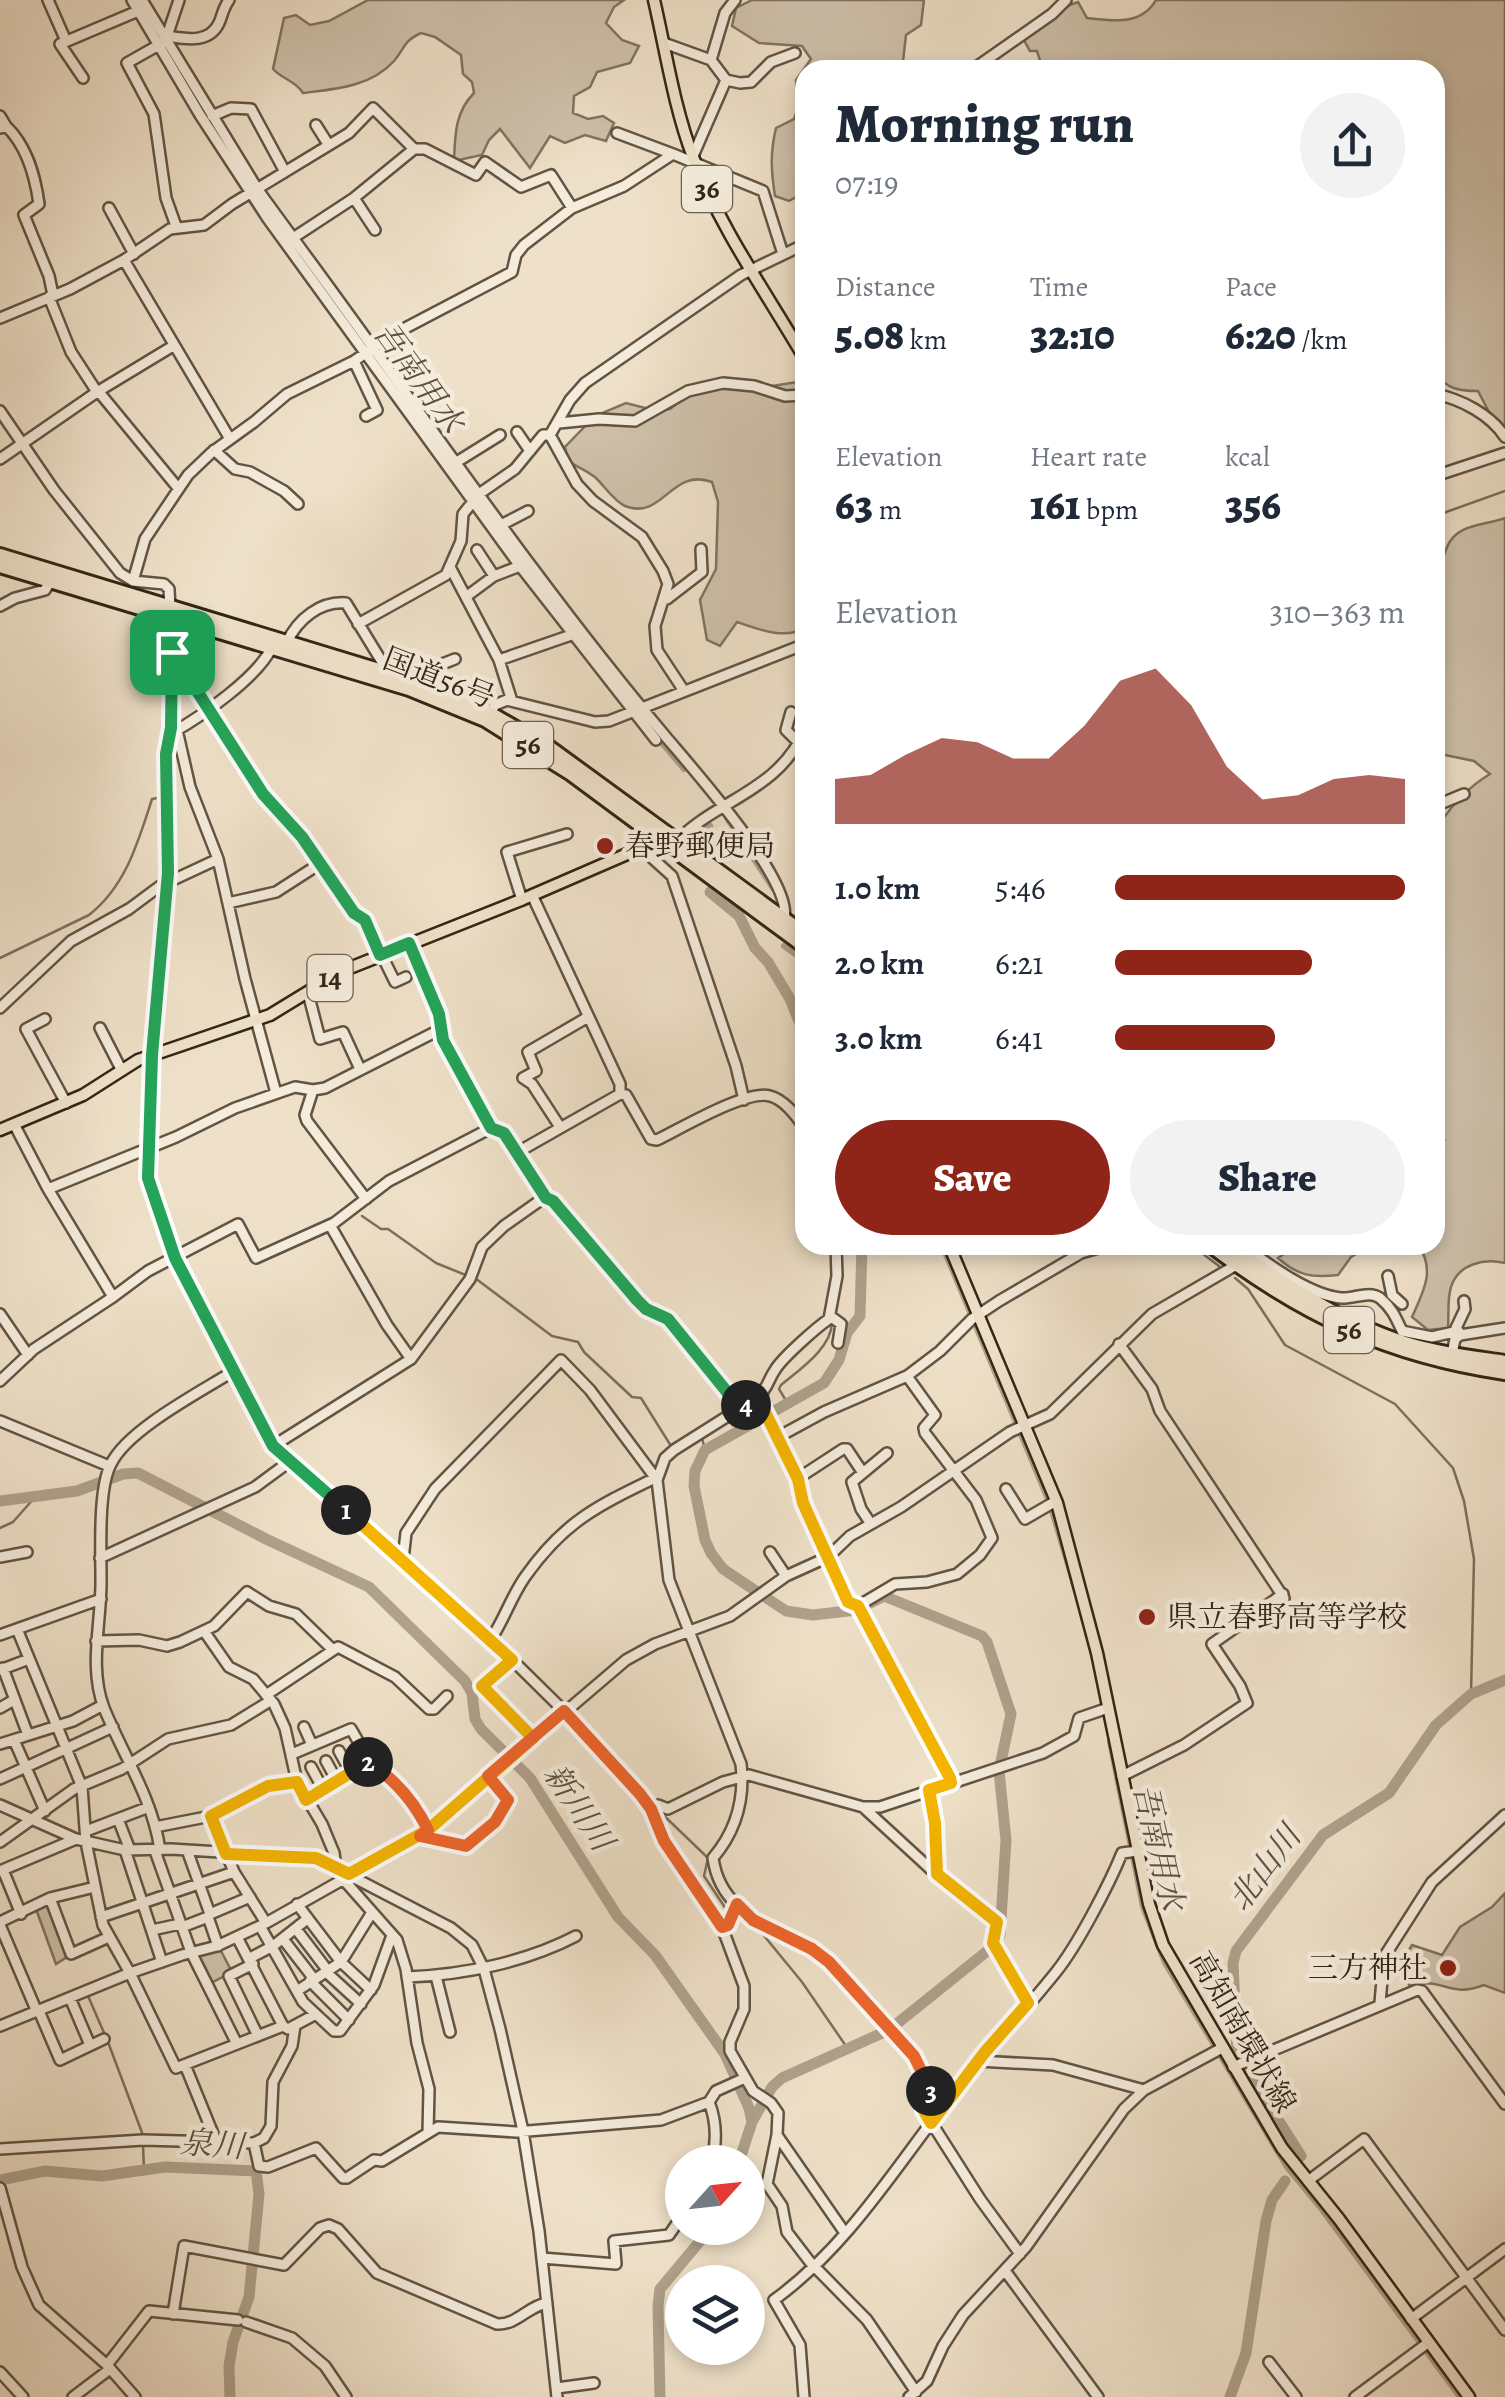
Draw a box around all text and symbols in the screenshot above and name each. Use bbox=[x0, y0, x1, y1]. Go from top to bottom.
text: Morning run bbox=[835, 86, 1134, 161]
button: share bbox=[1300, 93, 1405, 198]
text: 07:19 bbox=[835, 161, 899, 205]
road number: 36 bbox=[682, 166, 732, 212]
text: Distance bbox=[835, 268, 935, 306]
text: Time bbox=[1030, 268, 1088, 306]
text: Pace bbox=[1225, 268, 1277, 306]
text: 5.08 bbox=[835, 306, 904, 363]
text: 32:10 bbox=[1030, 306, 1115, 363]
text: 6:20 bbox=[1225, 306, 1296, 363]
water label: 吾南用水 bbox=[364, 312, 476, 444]
text: km bbox=[904, 321, 947, 359]
text: /km bbox=[1296, 321, 1348, 359]
text: Elevation bbox=[835, 438, 942, 476]
text: Heart rate bbox=[1030, 438, 1147, 476]
text: kcal bbox=[1225, 438, 1270, 476]
text: 63 bbox=[835, 476, 873, 533]
text: 161 bbox=[1030, 476, 1080, 533]
text: 356 bbox=[1225, 476, 1281, 533]
text: m bbox=[873, 491, 902, 529]
text: bpm bbox=[1080, 491, 1138, 529]
text: Elevation bbox=[835, 590, 958, 634]
text: 310–363 m bbox=[1270, 590, 1405, 634]
pin bbox=[130, 610, 215, 695]
icon: arrive bbox=[145, 625, 200, 680]
street label: 国道56号 bbox=[377, 638, 501, 718]
road number: 56 bbox=[503, 722, 553, 768]
place label: 春野郵便局 bbox=[625, 826, 775, 866]
marker: 春野郵便局 bbox=[594, 835, 616, 857]
text: 1.0 km bbox=[835, 866, 920, 910]
text: 5:46 bbox=[995, 866, 1046, 910]
text: 2.0 km bbox=[835, 941, 924, 985]
text: 6:21 bbox=[995, 941, 1044, 985]
road number: 14 bbox=[308, 955, 352, 1001]
text: 3.0 km bbox=[835, 1016, 923, 1060]
text: 6:41 bbox=[995, 1016, 1043, 1060]
button: Save bbox=[835, 1120, 1110, 1235]
button: Share bbox=[1130, 1120, 1405, 1235]
road number: 56 bbox=[1324, 1307, 1374, 1353]
pin: 4 bbox=[721, 1380, 771, 1430]
text: 4 bbox=[739, 1386, 753, 1424]
pin: 1 bbox=[321, 1485, 371, 1535]
text: 1 bbox=[341, 1491, 351, 1529]
place label: 県立春野高等学校 bbox=[1167, 1597, 1407, 1637]
marker: 県立春野高等学校 bbox=[1136, 1606, 1158, 1628]
pin: 2 bbox=[343, 1737, 393, 1787]
text: 2 bbox=[361, 1743, 375, 1781]
water label: 新川川 bbox=[534, 1755, 626, 1862]
water label: 吾南用水 bbox=[1123, 1780, 1196, 1917]
water label: 北山川 bbox=[1218, 1814, 1312, 1920]
street label: 高知南環状線 bbox=[1181, 1944, 1305, 2120]
place label: 三方神社 bbox=[1308, 1948, 1428, 1988]
marker: 三方神社 bbox=[1437, 1957, 1459, 1979]
pin: 3 bbox=[906, 2066, 956, 2116]
text: 3 bbox=[925, 2072, 937, 2110]
water label: 泉川 bbox=[179, 2120, 248, 2168]
north arrow bbox=[665, 2145, 765, 2245]
map controls bbox=[665, 2145, 765, 2365]
button: layers bbox=[665, 2265, 765, 2365]

